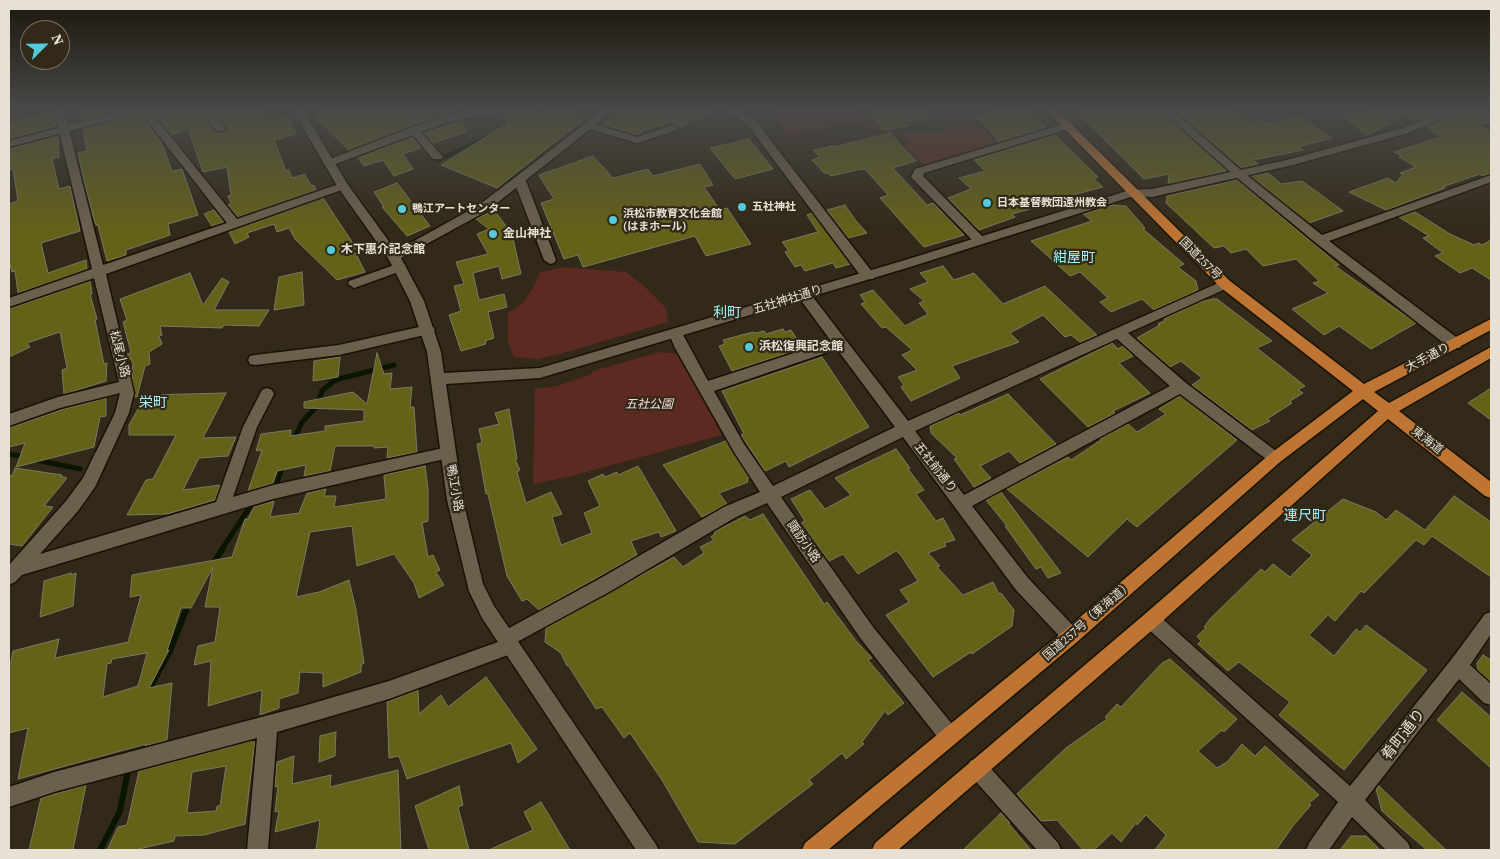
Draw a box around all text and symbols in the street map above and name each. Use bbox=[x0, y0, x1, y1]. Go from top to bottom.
north arrow bbox=[20, 20, 70, 70]
text: N bbox=[47, 31, 69, 48]
place label: 日本基督教団遠州教会 bbox=[997, 196, 1107, 210]
marker: 日本基督教団遠州教会 bbox=[981, 197, 993, 209]
place label: 五社神社 bbox=[752, 200, 796, 214]
marker: 五社神社 bbox=[736, 201, 748, 213]
place label: 鴨江アートセンター bbox=[412, 202, 510, 216]
marker: 鴨江アートセンター bbox=[396, 203, 408, 215]
place label: 浜松市教育文化会館 (はまホール) bbox=[623, 207, 722, 233]
marker: 浜松市教育文化会館 (はまホール) bbox=[607, 214, 619, 226]
place label: 金山神社 bbox=[503, 227, 551, 241]
marker: 金山神社 bbox=[487, 228, 499, 240]
street label: 国道257号 bbox=[1176, 235, 1224, 283]
place label: 木下惠介記念館 bbox=[341, 243, 425, 257]
marker: 木下惠介記念館 bbox=[325, 244, 337, 256]
district label: 紺屋町 bbox=[1053, 250, 1095, 266]
street label: 五社神社通り bbox=[751, 283, 825, 317]
district label: 利町 bbox=[713, 305, 741, 321]
street label: 松尾小路 bbox=[106, 329, 132, 379]
place label: 浜松復興記念館 bbox=[759, 340, 843, 354]
street label: 大手通り bbox=[1403, 340, 1453, 376]
marker: 浜松復興記念館 bbox=[743, 341, 755, 353]
district label: 栄町 bbox=[139, 395, 167, 411]
park label: 五社公園 bbox=[625, 398, 673, 412]
street label: 東海道 bbox=[1408, 424, 1446, 458]
street label: 五社前通り bbox=[911, 440, 959, 496]
street label: 鴨江小路 bbox=[443, 463, 465, 513]
district label: 連尺町 bbox=[1284, 508, 1326, 524]
street label: 諏訪小路 bbox=[783, 518, 823, 566]
street label: 国道257号（東海道） bbox=[1040, 578, 1136, 664]
street label: 肴町通り bbox=[1378, 706, 1430, 764]

